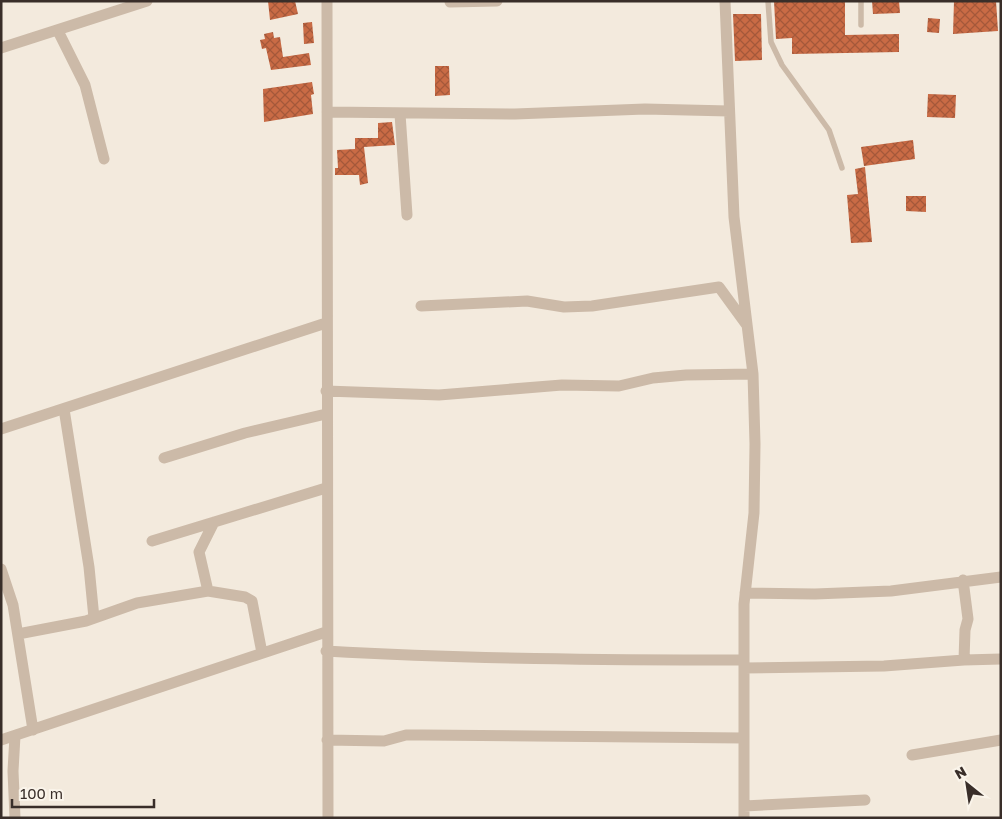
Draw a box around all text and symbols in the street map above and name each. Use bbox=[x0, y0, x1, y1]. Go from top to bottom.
north arrow bbox=[942, 759, 992, 809]
text: N bbox=[951, 762, 969, 782]
scale bar bbox=[12, 776, 155, 808]
text: 100 m bbox=[20, 784, 63, 802]

